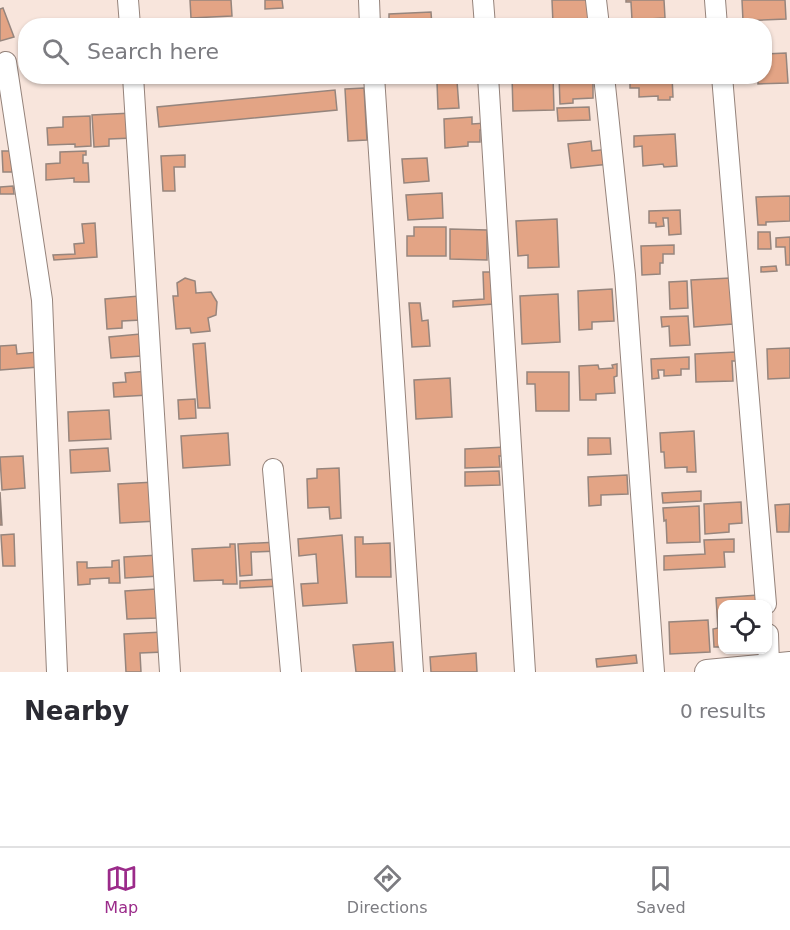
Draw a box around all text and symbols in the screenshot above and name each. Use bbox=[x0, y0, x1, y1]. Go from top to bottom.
search box bbox=[18, 18, 772, 84]
icon: search bbox=[39, 35, 72, 68]
text: Search here bbox=[87, 39, 219, 64]
map controls bbox=[718, 600, 772, 654]
button: locate bbox=[718, 600, 772, 654]
text: Nearby bbox=[24, 696, 129, 726]
text: 0 results bbox=[680, 699, 766, 723]
tab: Map bbox=[104, 862, 138, 917]
tab: Directions bbox=[347, 862, 427, 917]
tab: Saved bbox=[636, 862, 686, 917]

